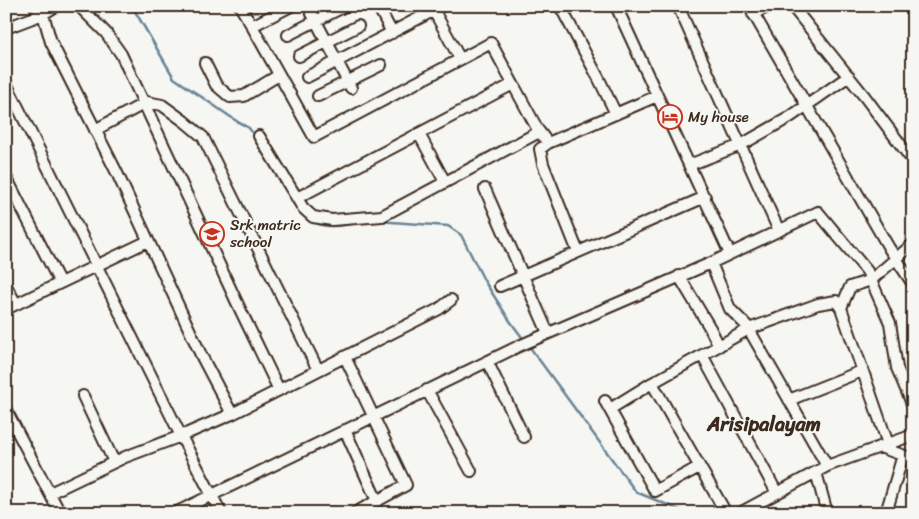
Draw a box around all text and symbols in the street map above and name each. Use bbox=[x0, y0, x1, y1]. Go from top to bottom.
hotel icon: My house bbox=[657, 104, 683, 130]
place label: My house bbox=[688, 104, 749, 130]
place label: Srk matric school bbox=[229, 212, 301, 255]
school or university icon: Srk matric school bbox=[199, 221, 225, 247]
district label: Arisipalayam bbox=[706, 407, 821, 442]

